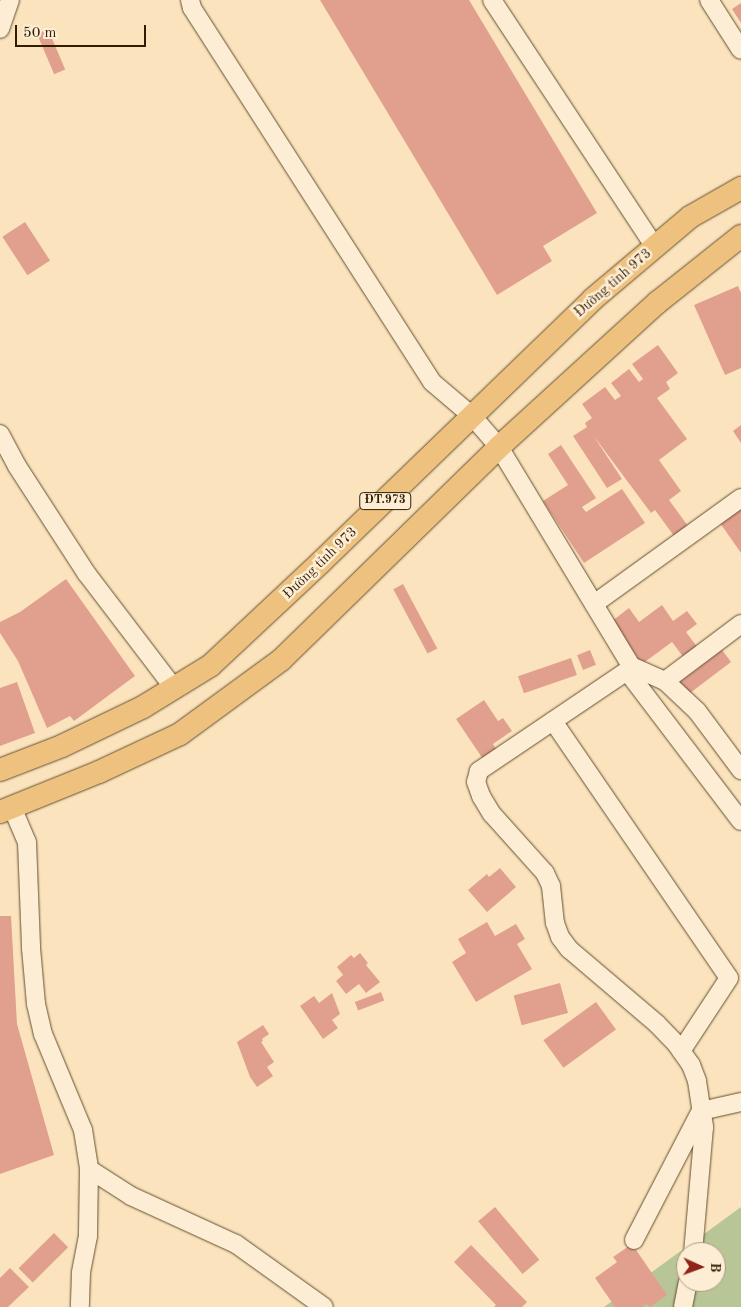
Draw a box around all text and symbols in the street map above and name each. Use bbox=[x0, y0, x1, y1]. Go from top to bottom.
scale bar bbox=[18, 15, 149, 47]
text: 50 m bbox=[23, 26, 57, 41]
street label: Đường tỉnh 973 bbox=[571, 245, 655, 321]
road number: ĐT.973 bbox=[359, 492, 411, 511]
street label: Đường tỉnh 973 bbox=[280, 523, 360, 603]
north arrow bbox=[676, 1242, 726, 1292]
text: B bbox=[708, 1262, 722, 1273]

